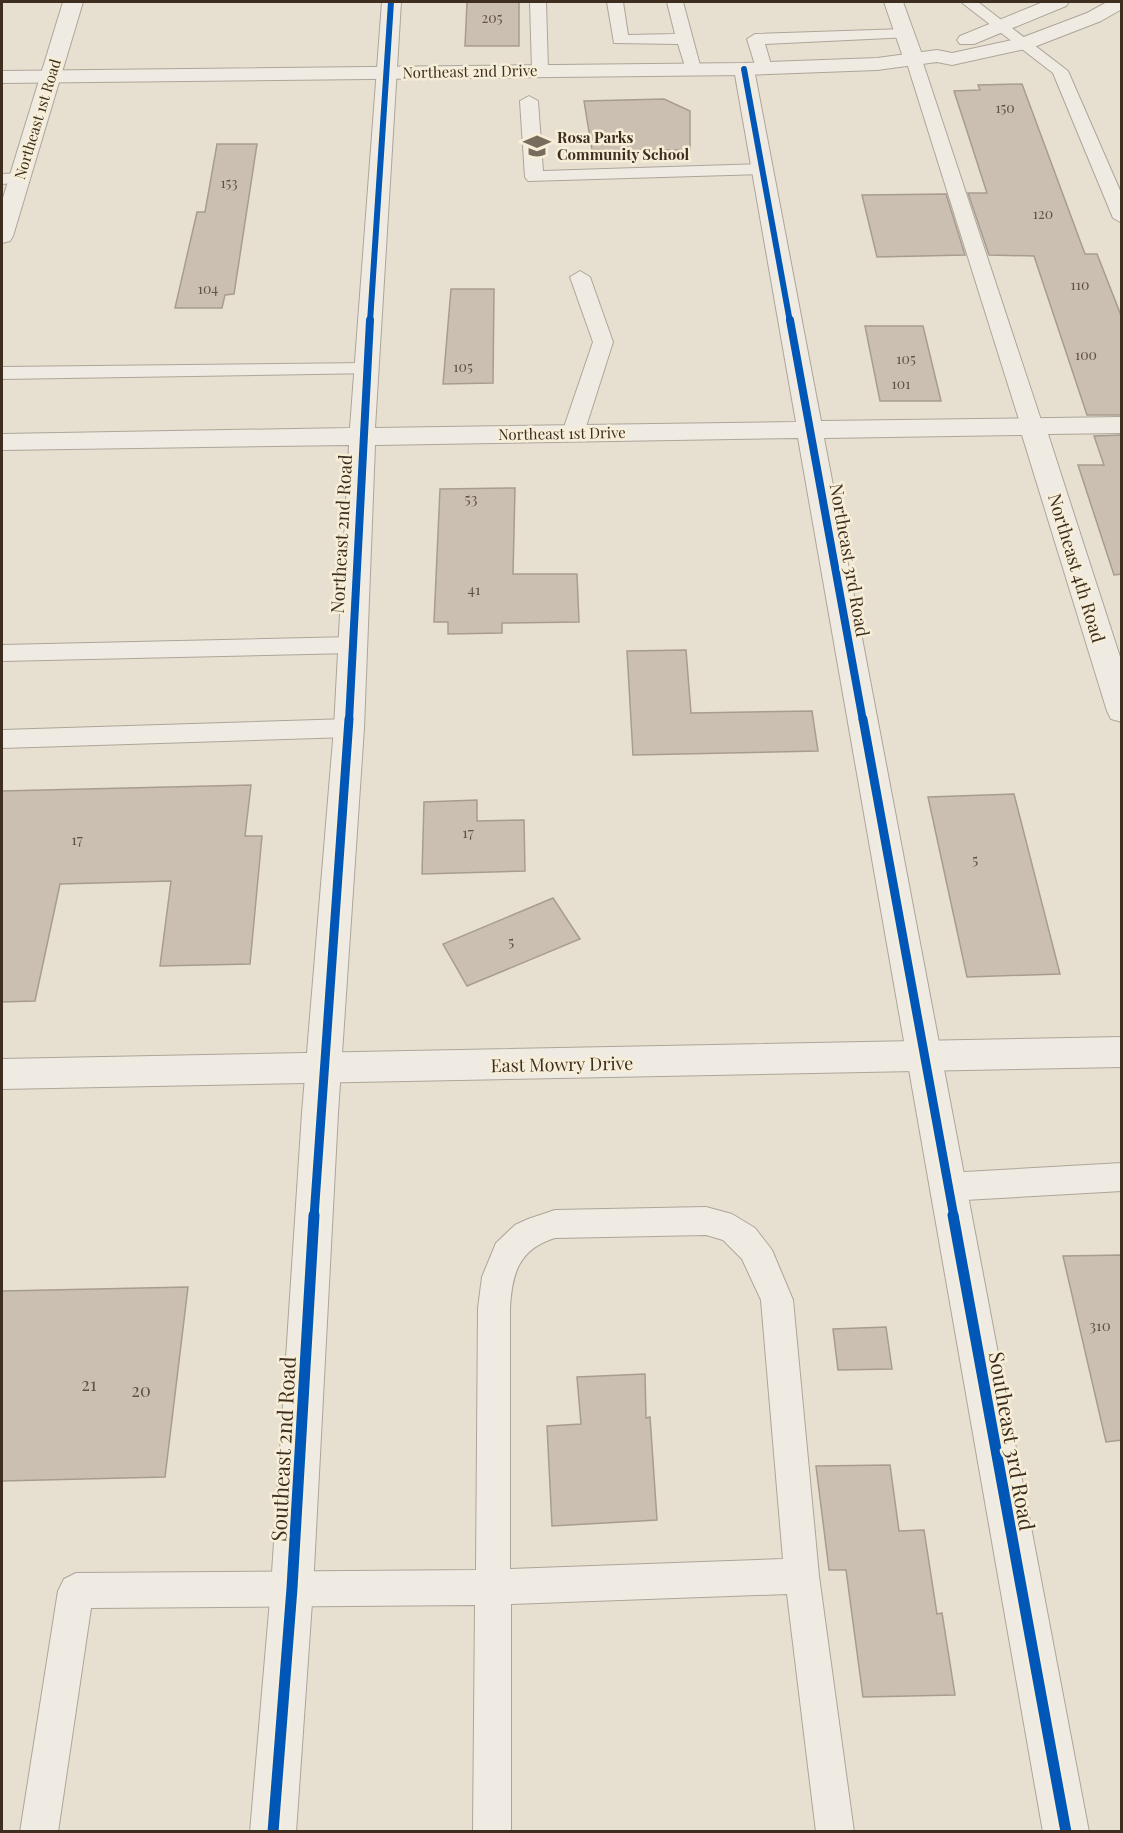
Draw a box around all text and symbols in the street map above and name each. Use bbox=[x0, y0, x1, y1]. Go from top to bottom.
house number: 205 bbox=[482, 8, 503, 27]
street label: Northeast 1st Road bbox=[9, 56, 65, 182]
street label: Northeast 2nd Drive bbox=[402, 60, 538, 82]
house number: 150 bbox=[995, 98, 1015, 117]
place label: Rosa Parks Community School bbox=[557, 127, 689, 164]
school or university icon: Rosa Parks Community School bbox=[522, 131, 552, 161]
house number: 153 bbox=[220, 173, 238, 192]
house number: 120 bbox=[1033, 204, 1053, 223]
house number: 110 bbox=[1071, 275, 1089, 294]
house number: 104 bbox=[198, 279, 218, 298]
house number: 100 bbox=[1075, 345, 1097, 364]
house number: 105 bbox=[896, 349, 916, 368]
house number: 105 bbox=[453, 357, 473, 376]
house number: 101 bbox=[892, 374, 910, 393]
street label: Northeast 1st Drive bbox=[498, 422, 626, 444]
street label: Northeast 2nd Road bbox=[325, 453, 357, 614]
street label: Northeast 3rd Road bbox=[825, 481, 875, 639]
house number: 53 bbox=[465, 488, 478, 508]
street label: Northeast 4th Road bbox=[1043, 490, 1111, 646]
house number: 41 bbox=[468, 579, 481, 599]
house number: 17 bbox=[462, 822, 474, 842]
house number: 17 bbox=[71, 829, 83, 849]
house number: 5 bbox=[972, 849, 978, 869]
house number: 5 bbox=[508, 931, 514, 951]
street label: East Mowry Drive bbox=[490, 1051, 634, 1077]
house number: 310 bbox=[1089, 1315, 1111, 1335]
street label: Southeast 3rd Road bbox=[983, 1349, 1043, 1533]
street label: Southeast 2nd Road bbox=[263, 1356, 301, 1542]
house number: 21 bbox=[81, 1372, 97, 1396]
house number: 20 bbox=[131, 1378, 151, 1402]

